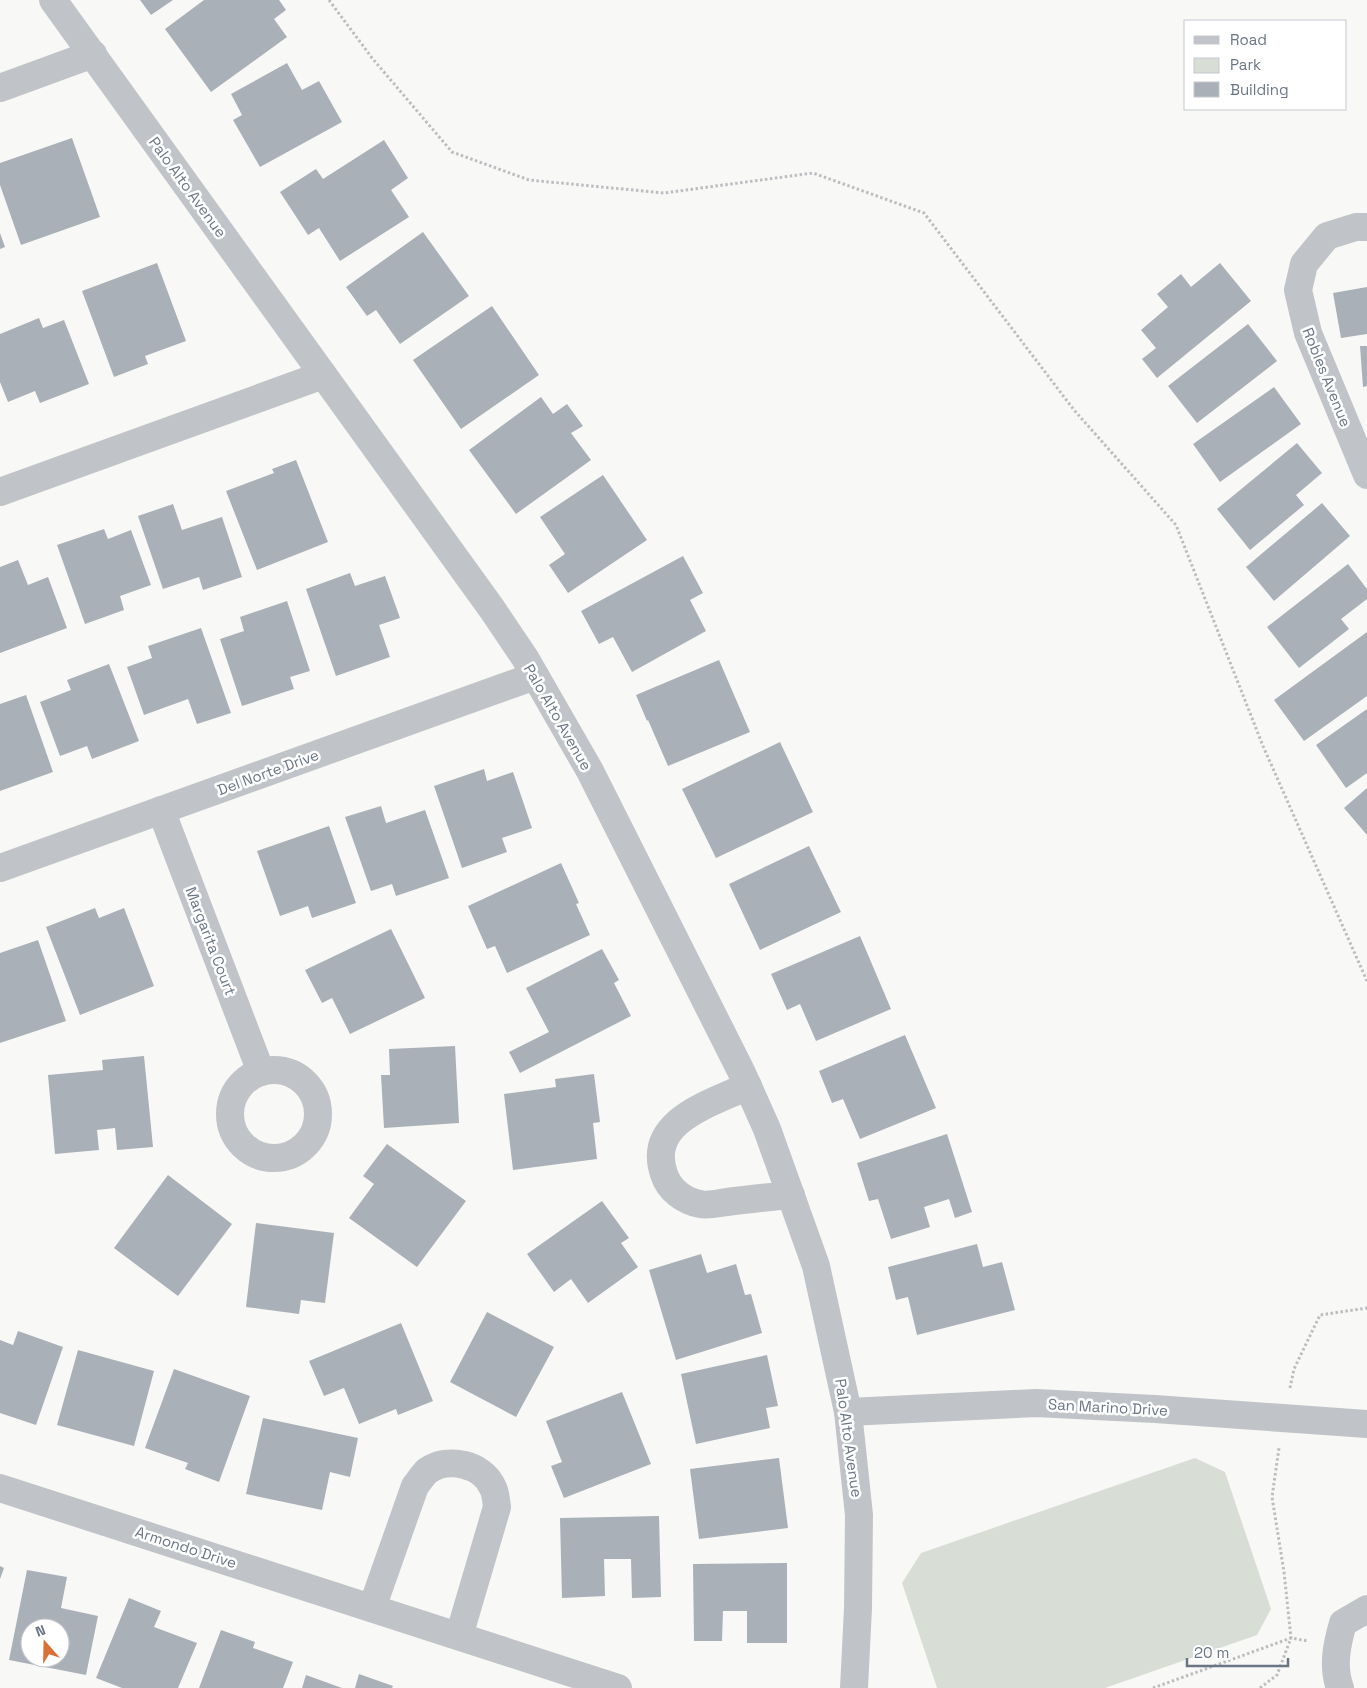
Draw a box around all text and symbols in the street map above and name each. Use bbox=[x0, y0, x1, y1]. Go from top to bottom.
legend bbox=[1184, 20, 1347, 110]
text: Road bbox=[1230, 30, 1267, 49]
text: Park bbox=[1230, 55, 1261, 74]
text: Building bbox=[1230, 80, 1289, 99]
street label: Palo Alto Avenue bbox=[145, 133, 231, 241]
street label: Robles Avenue bbox=[1298, 325, 1356, 430]
street label: Palo Alto Avenue bbox=[520, 660, 596, 774]
street label: Del Norte Drive bbox=[215, 745, 321, 799]
street label: Margarita Court bbox=[182, 884, 240, 998]
street label: Palo Alto Avenue bbox=[831, 1377, 867, 1499]
street label: San Marino Drive bbox=[1048, 1394, 1169, 1420]
street label: Armondo Drive bbox=[133, 1522, 239, 1572]
north arrow bbox=[20, 1618, 70, 1668]
text: N bbox=[33, 1621, 48, 1641]
scale bar bbox=[1187, 1636, 1288, 1668]
text: 20 m bbox=[1194, 1643, 1229, 1662]

